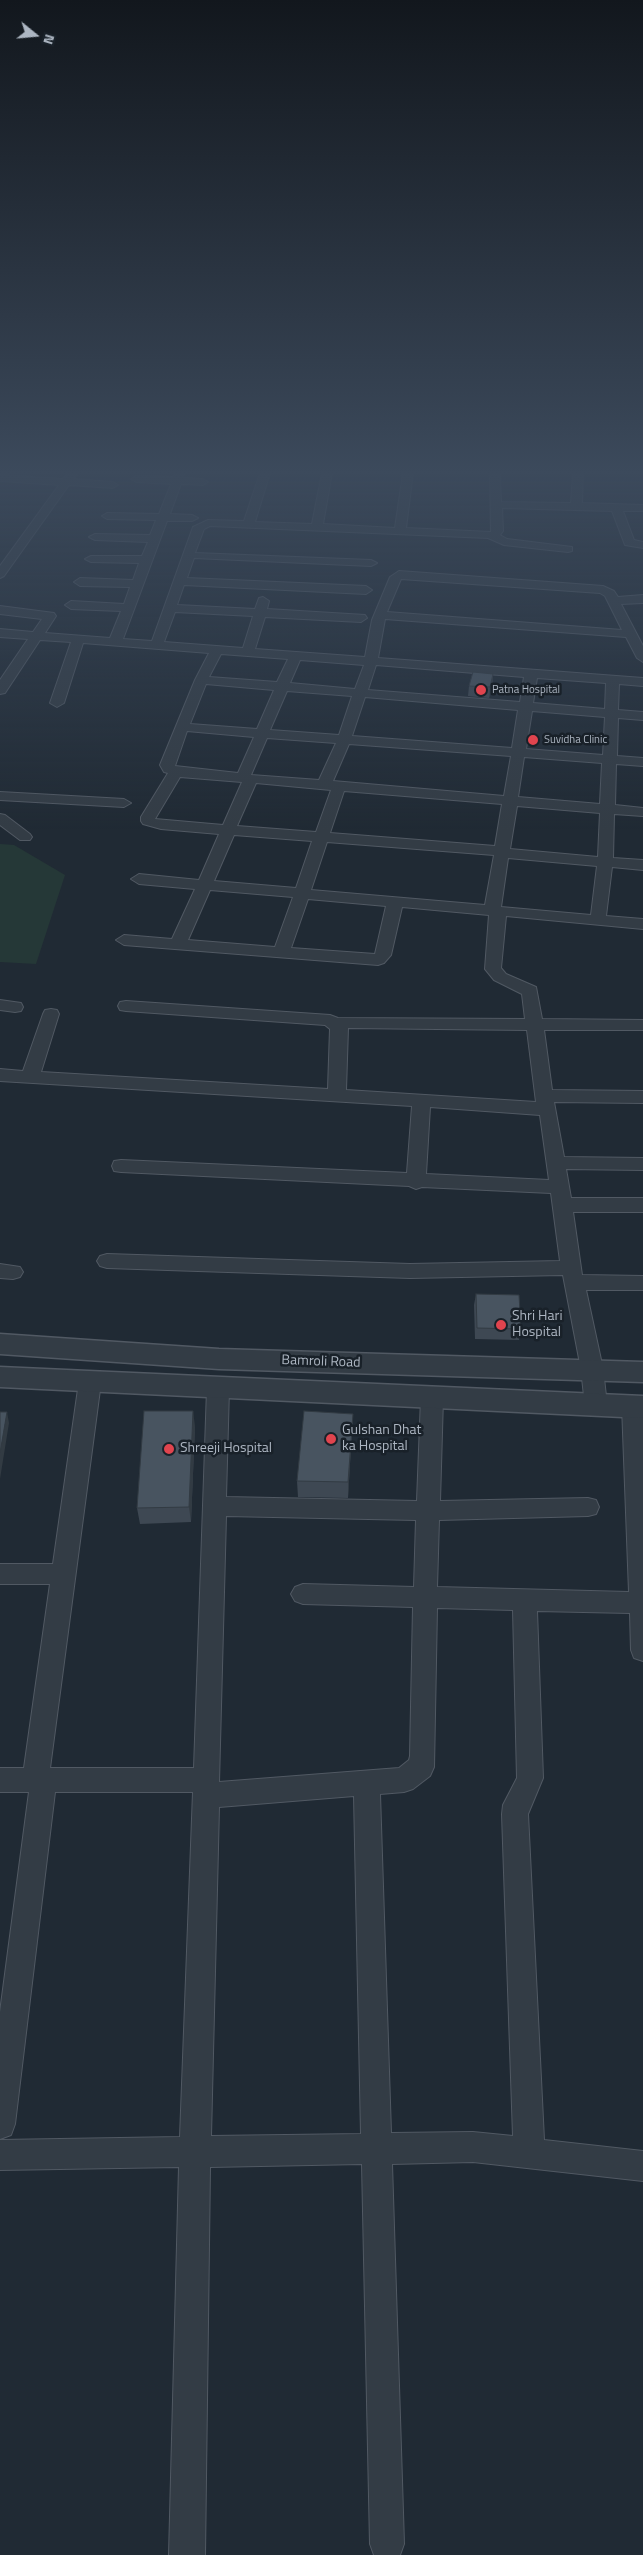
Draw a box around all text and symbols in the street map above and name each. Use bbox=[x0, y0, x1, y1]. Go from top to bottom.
north arrow bbox=[10, 10, 60, 60]
text: N bbox=[38, 32, 61, 47]
marker: Patna Hospital bbox=[474, 683, 488, 697]
place label: Patna Hospital bbox=[492, 683, 560, 697]
marker: Suvidha Clinic bbox=[526, 733, 540, 747]
place label: Suvidha Clinic bbox=[544, 733, 607, 747]
place label: Shri Hari Hospital bbox=[512, 1309, 562, 1341]
marker: Shri Hari Hospital bbox=[494, 1318, 508, 1332]
street label: Bamroli Road bbox=[281, 1352, 361, 1372]
place label: Gulshan Dhat ka Hospital bbox=[342, 1423, 421, 1455]
marker: Gulshan Dhat ka Hospital bbox=[324, 1432, 338, 1446]
place label: Shreeji Hospital bbox=[180, 1441, 272, 1457]
marker: Shreeji Hospital bbox=[162, 1442, 176, 1456]

